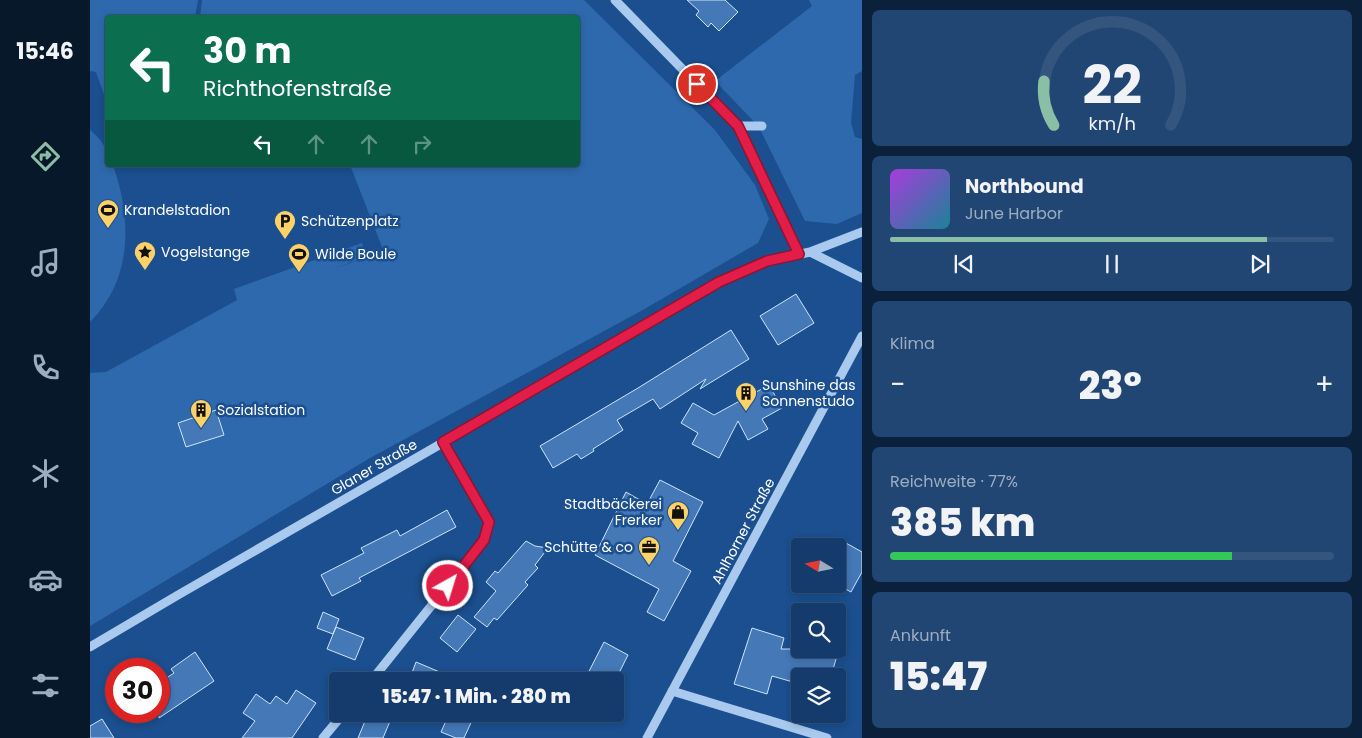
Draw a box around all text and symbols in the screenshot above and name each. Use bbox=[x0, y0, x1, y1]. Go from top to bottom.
text: 30 m bbox=[203, 26, 291, 75]
icon: left bbox=[120, 35, 185, 100]
text: 15:46 bbox=[16, 36, 74, 67]
text: 22 bbox=[1082, 49, 1142, 122]
pin bbox=[676, 63, 718, 105]
icon: arrive bbox=[683, 70, 711, 98]
text: Richthofenstraße bbox=[203, 73, 392, 104]
text: km/h bbox=[1088, 111, 1136, 136]
icon: left bbox=[249, 130, 277, 158]
icon: ahead bbox=[302, 130, 330, 158]
icon: ahead bbox=[355, 130, 383, 158]
icon: right bbox=[408, 130, 436, 158]
icon: directions bbox=[28, 139, 63, 174]
text: Northbound bbox=[965, 173, 1084, 200]
sports icon: Krandelstadion bbox=[96, 198, 120, 229]
place label: Krandelstadion bbox=[124, 200, 230, 220]
text: June Harbor bbox=[965, 202, 1063, 225]
parking icon: Schützenplatz bbox=[273, 209, 297, 240]
place label: Schützenplatz bbox=[301, 211, 399, 231]
place icon: Vogelstange bbox=[133, 240, 157, 271]
place label: Vogelstange bbox=[161, 242, 250, 262]
sports icon: Wilde Boule bbox=[287, 242, 311, 273]
place label: Wilde Boule bbox=[315, 244, 396, 264]
icon: music bbox=[28, 245, 63, 280]
icon: previous bbox=[950, 250, 978, 278]
icon: pause bbox=[1098, 250, 1126, 278]
icon: next bbox=[1246, 250, 1274, 278]
text: Klima bbox=[890, 332, 935, 355]
icon: phone bbox=[28, 350, 63, 385]
text: 23° bbox=[1079, 359, 1142, 412]
text: − bbox=[890, 365, 905, 404]
text: + bbox=[1315, 365, 1334, 404]
place label: Sunshine das Sonnenstudo bbox=[762, 375, 855, 411]
building icon: Sunshine das Sonnenstudo bbox=[734, 381, 758, 412]
building icon: Sozialstation bbox=[189, 398, 213, 429]
place label: Sozialstation bbox=[217, 400, 305, 420]
street label: Glaner Straße bbox=[327, 434, 421, 500]
icon: climate bbox=[28, 456, 63, 491]
text: Reichweite · 77% bbox=[890, 470, 1018, 493]
street label: Ahlhorner Straße bbox=[707, 474, 780, 588]
place label: Stadtbäckerei Frerker bbox=[564, 494, 662, 530]
text: 385 km bbox=[890, 496, 1035, 549]
shop icon: Stadtbäckerei Frerker bbox=[666, 500, 690, 531]
office icon: Schütte & co bbox=[637, 535, 661, 566]
place label: Schütte & co bbox=[544, 537, 633, 557]
north arrow bbox=[791, 538, 846, 592]
map controls bbox=[791, 538, 846, 723]
position arrow bbox=[421, 559, 473, 611]
icon: car bbox=[28, 562, 63, 597]
button: search bbox=[791, 603, 846, 658]
text: Ankunft bbox=[890, 624, 951, 647]
text: 15:47 bbox=[890, 650, 987, 703]
speed limit sign: 30 bbox=[105, 658, 170, 723]
icon: filters bbox=[28, 668, 63, 703]
button: layers bbox=[791, 668, 846, 723]
text: 15:47 · 1 Min. · 280 m bbox=[382, 683, 571, 710]

